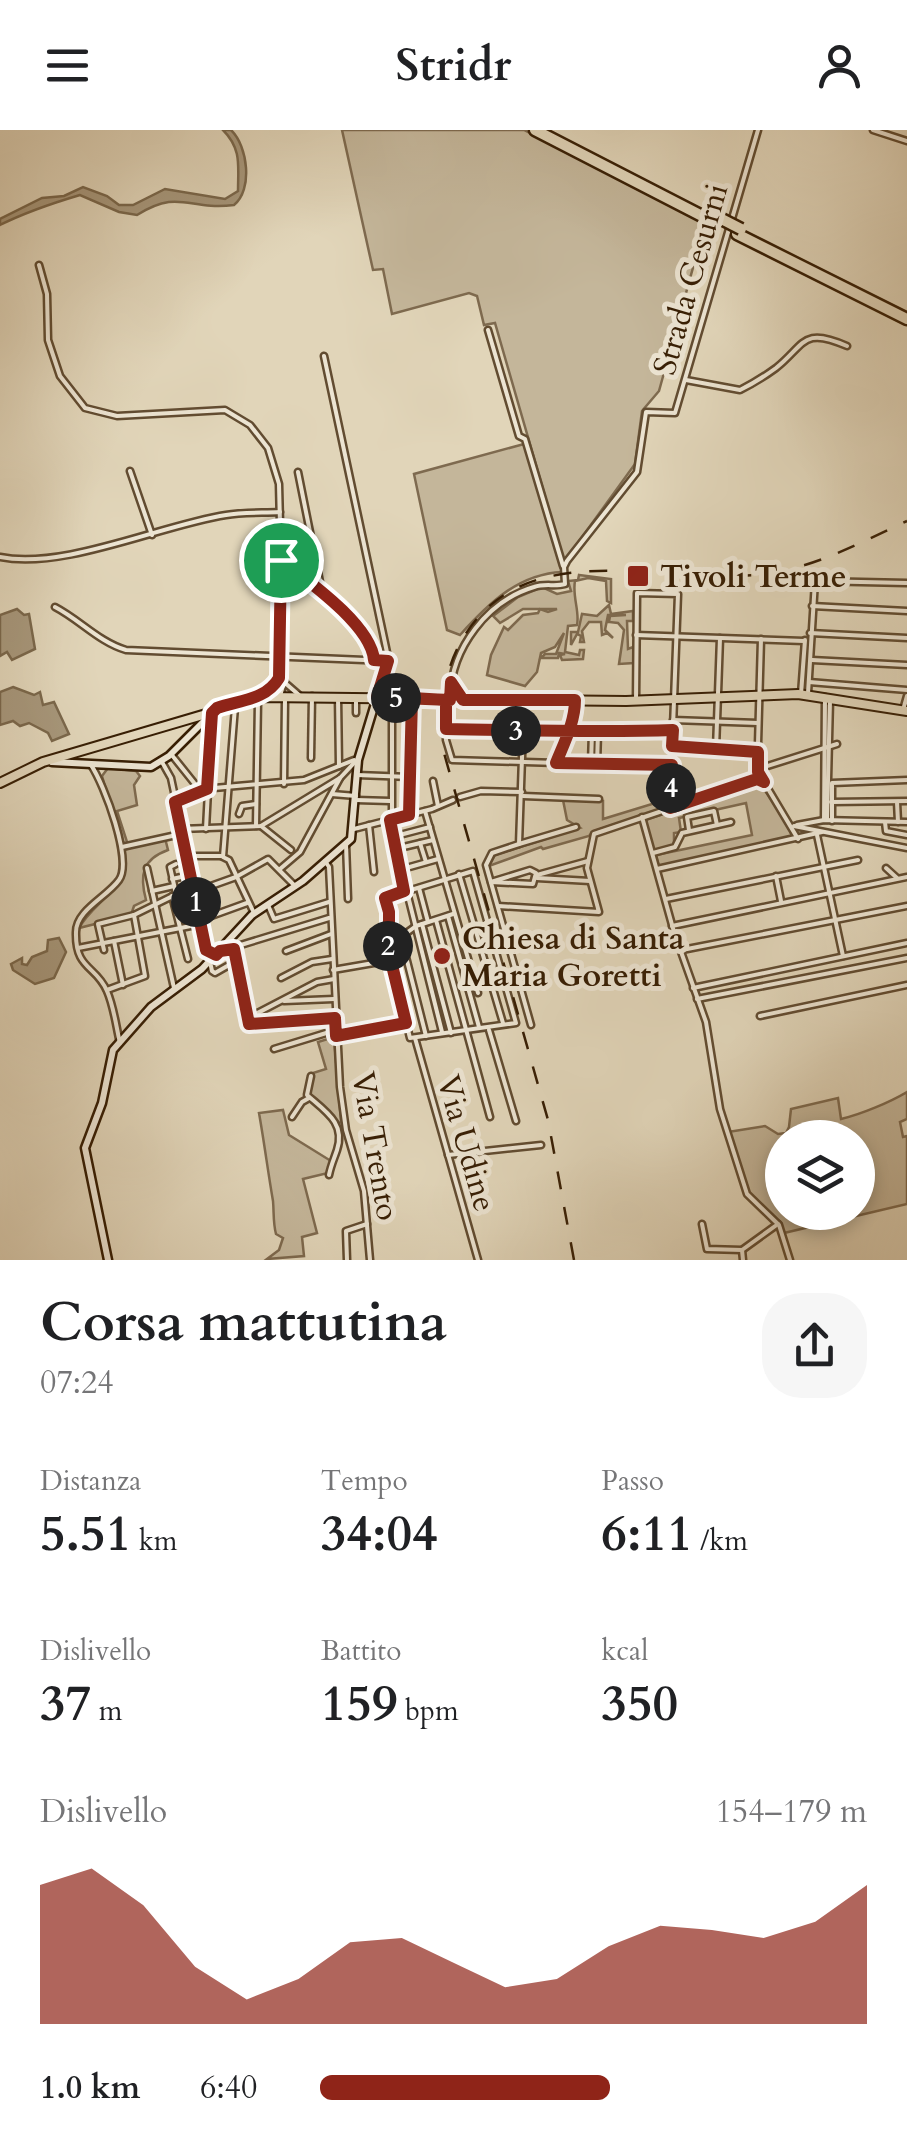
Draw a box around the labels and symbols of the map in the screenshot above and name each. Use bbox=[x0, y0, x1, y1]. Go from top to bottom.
street label: Strada Cesurni bbox=[643, 178, 739, 380]
pin bbox=[239, 518, 324, 603]
place label: Tivoli Terme bbox=[660, 555, 847, 599]
marker: Tivoli Terme bbox=[625, 563, 651, 589]
pin: 5 bbox=[371, 673, 421, 723]
pin: 3 bbox=[491, 706, 541, 756]
pin: 4 bbox=[646, 763, 696, 813]
pin: 1 bbox=[171, 877, 221, 927]
place label: Chiesa di Santa Maria Goretti bbox=[462, 917, 685, 998]
pin: 2 bbox=[363, 921, 413, 971]
marker: Chiesa di Santa Maria Goretti bbox=[431, 945, 453, 967]
street label: Via Trento bbox=[340, 1068, 410, 1224]
street label: Via Udine bbox=[426, 1070, 506, 1217]

